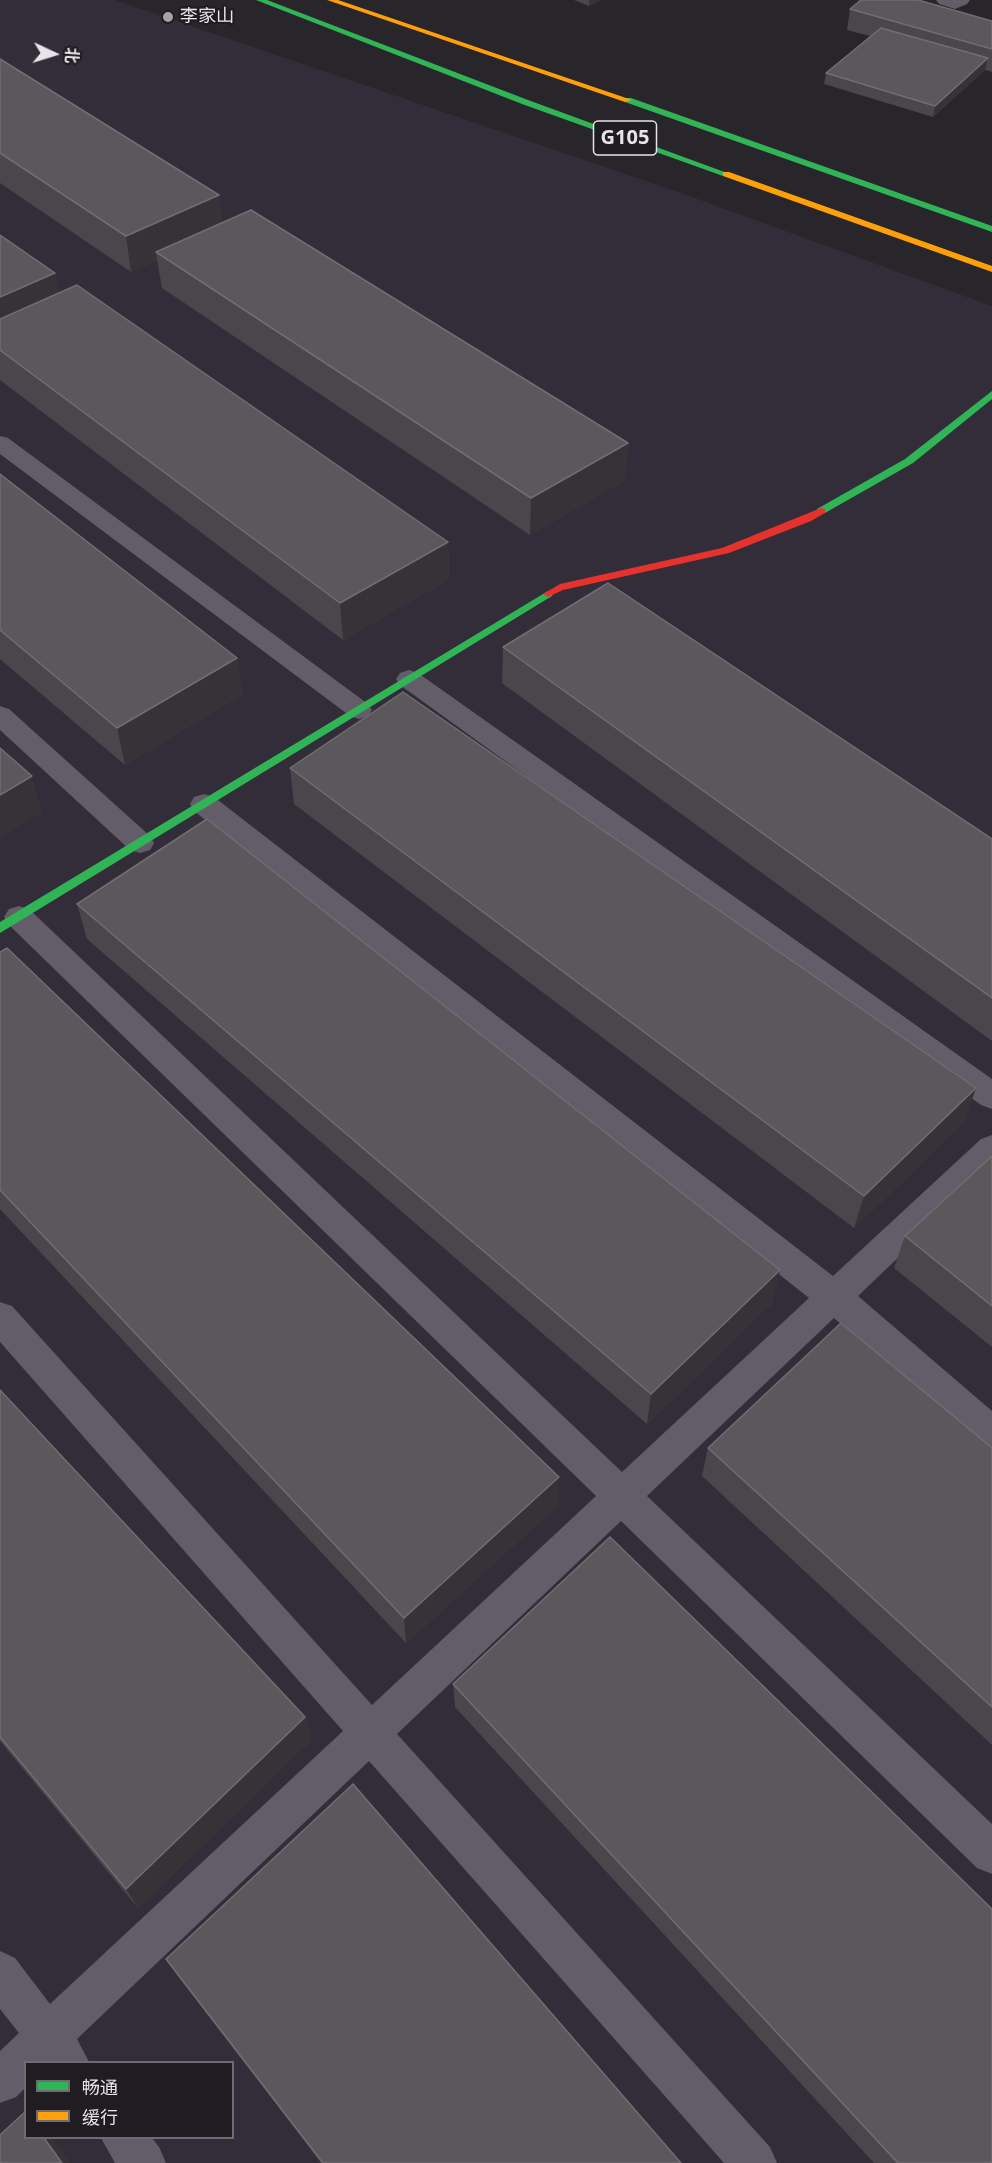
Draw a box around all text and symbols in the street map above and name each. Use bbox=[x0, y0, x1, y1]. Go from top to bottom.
place label: 李家山 bbox=[180, 6, 234, 28]
marker: 李家山 bbox=[161, 10, 175, 24]
north arrow bbox=[24, 24, 84, 84]
text: 北 bbox=[60, 46, 83, 64]
road number: G105 bbox=[594, 121, 656, 155]
legend bbox=[24, 2061, 234, 2139]
text: 畅通 bbox=[82, 2075, 118, 2099]
text: 缓行 bbox=[82, 2105, 118, 2129]

